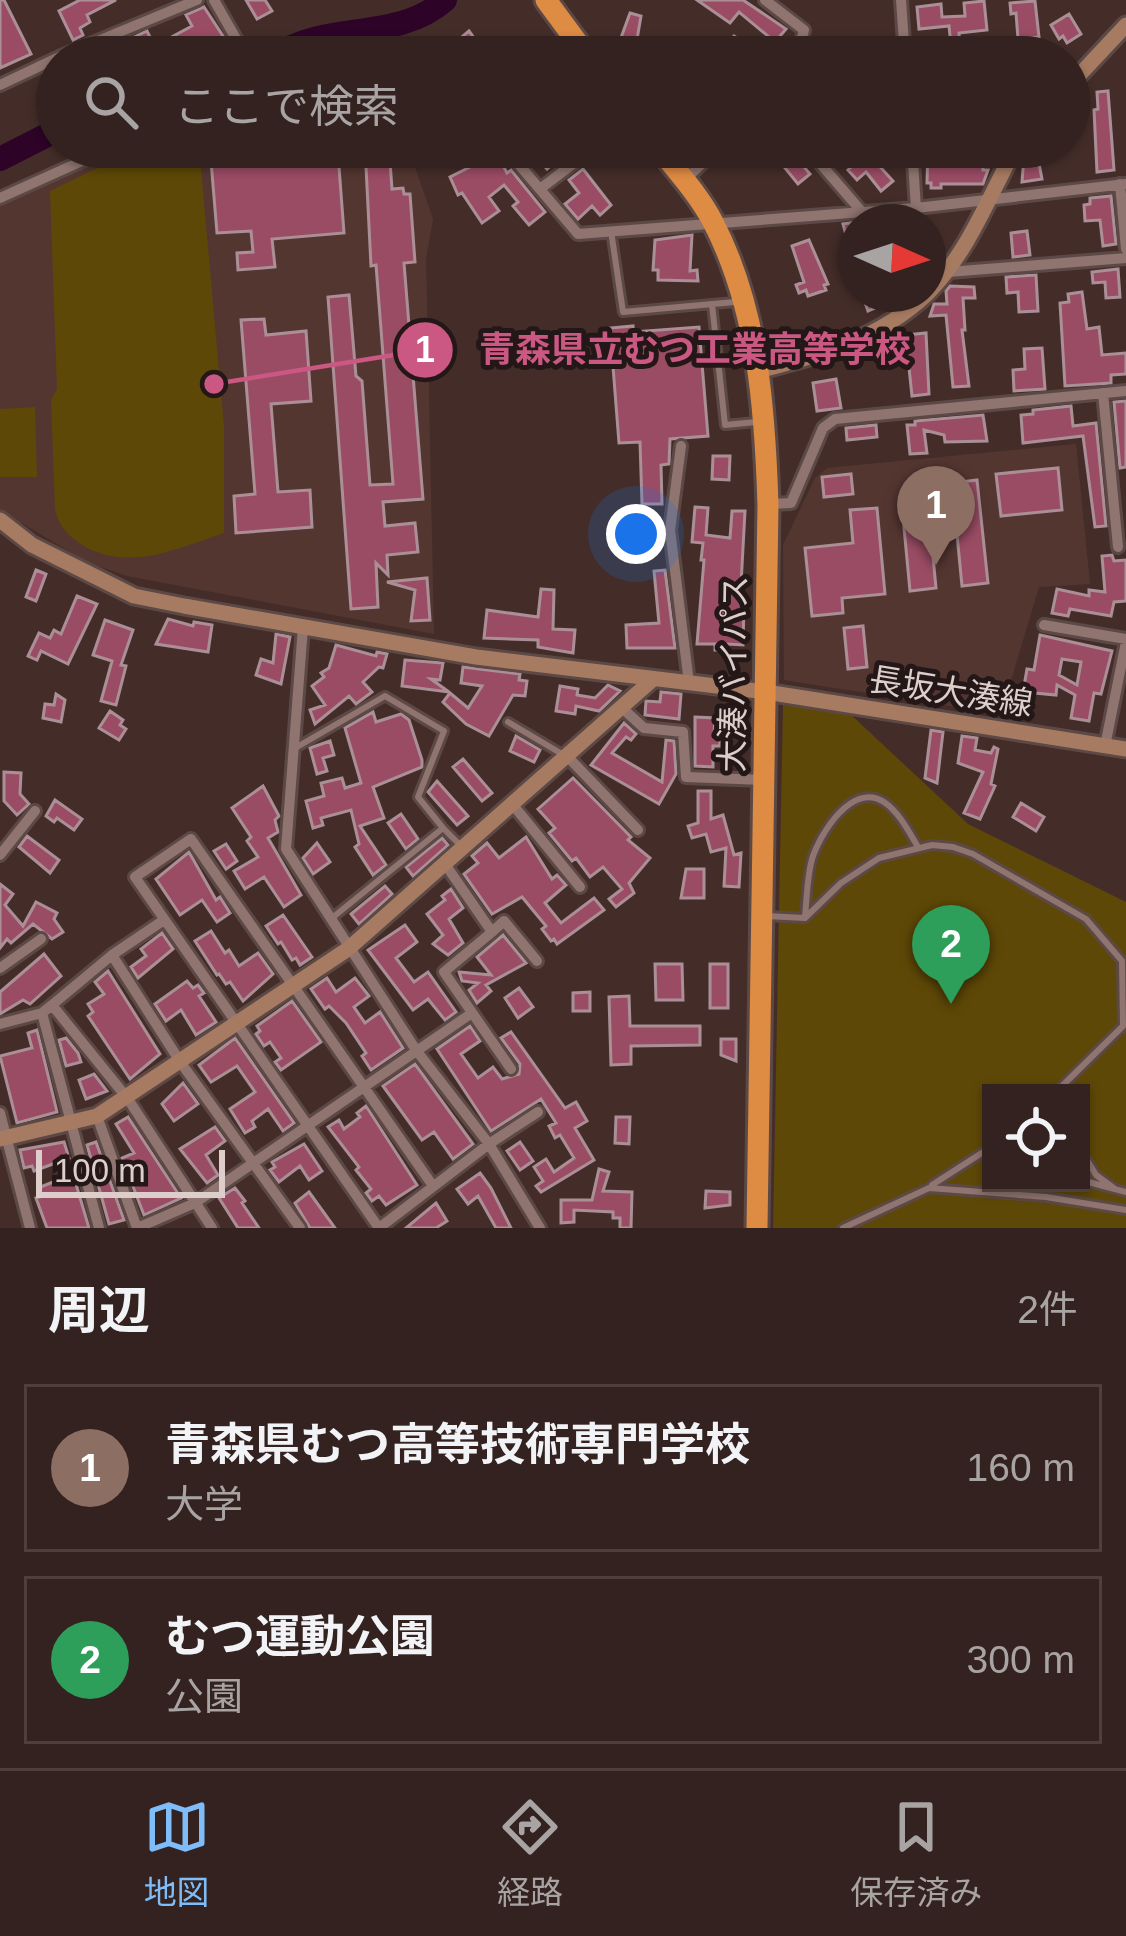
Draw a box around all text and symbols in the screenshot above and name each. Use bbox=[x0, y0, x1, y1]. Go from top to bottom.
search box bbox=[36, 36, 1090, 168]
icon: search bbox=[78, 69, 144, 135]
text: ここで検索 bbox=[174, 81, 399, 132]
north arrow bbox=[838, 204, 946, 312]
callout: 青森県立むつ工業高等学校 bbox=[395, 314, 935, 386]
text: 1 bbox=[415, 329, 435, 370]
text: 青森県立むつ工業高等学校 bbox=[479, 329, 911, 370]
pin: 1 bbox=[897, 466, 975, 565]
your location bbox=[606, 504, 666, 564]
street label: 大湊バイパス bbox=[713, 575, 754, 773]
street label: 長坂大湊線 bbox=[867, 660, 1035, 723]
pin: 2 bbox=[912, 905, 990, 1004]
map controls bbox=[982, 1084, 1090, 1192]
button: locate bbox=[982, 1084, 1090, 1192]
scale bar bbox=[36, 1144, 225, 1197]
text: 100 m bbox=[54, 1152, 146, 1189]
text: 周辺 bbox=[48, 1282, 150, 1339]
text: 2件 bbox=[1017, 1288, 1078, 1331]
text: 青森県むつ高等技術専門学校 bbox=[165, 1419, 750, 1470]
text: 1 bbox=[79, 1446, 101, 1489]
text: 160 m bbox=[967, 1446, 1075, 1489]
text: 大学 bbox=[165, 1483, 243, 1526]
text: むつ運動公園 bbox=[165, 1611, 435, 1662]
text: 2 bbox=[79, 1638, 101, 1681]
text: 300 m bbox=[967, 1638, 1075, 1681]
text: 公園 bbox=[165, 1675, 243, 1718]
tab: 地図 bbox=[144, 1794, 210, 1914]
tab: 経路 bbox=[497, 1794, 563, 1914]
tab: 保存済み bbox=[850, 1794, 982, 1914]

